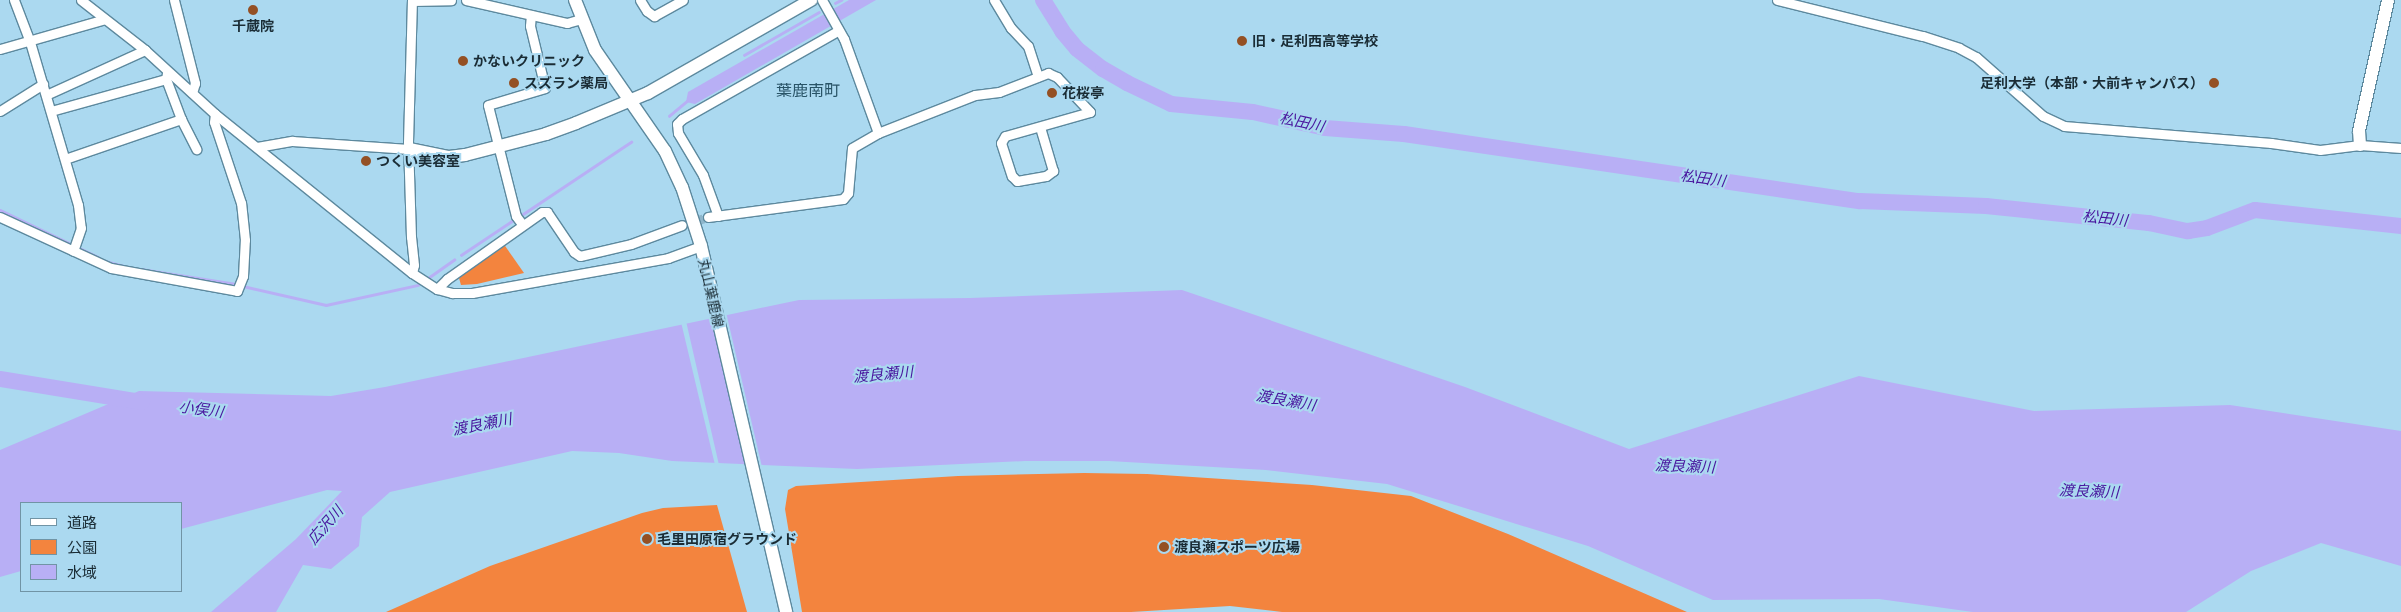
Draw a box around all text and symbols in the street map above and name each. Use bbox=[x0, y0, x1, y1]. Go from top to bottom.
marker: 千蔵院 bbox=[247, 4, 259, 16]
place label: 千蔵院 bbox=[232, 18, 274, 34]
place label: 旧・足利西高等学校 bbox=[1252, 33, 1378, 49]
marker: 旧・足利西高等学校 bbox=[1236, 35, 1248, 47]
place label: かないクリニック bbox=[473, 53, 585, 69]
marker: かないクリニック bbox=[457, 55, 469, 67]
place label: スズラン薬局 bbox=[524, 75, 608, 91]
place label: 足利大学（本部・大前キャンパス） bbox=[1980, 75, 2204, 91]
marker: スズラン薬局 bbox=[508, 77, 520, 89]
marker: 足利大学（本部・大前キャンパス） bbox=[2208, 77, 2220, 89]
district label: 葉鹿南町 bbox=[776, 80, 840, 100]
place label: 花桜亭 bbox=[1062, 85, 1104, 101]
marker: 花桜亭 bbox=[1046, 87, 1058, 99]
water label: 松田川 bbox=[1278, 109, 1326, 135]
place label: つくい美容室 bbox=[376, 153, 460, 169]
marker: つくい美容室 bbox=[360, 155, 372, 167]
water label: 松田川 bbox=[1679, 166, 1727, 190]
water label: 松田川 bbox=[2082, 207, 2128, 229]
street label: 丸山葉鹿線 bbox=[695, 257, 727, 329]
water label: 渡良瀬川 bbox=[852, 362, 914, 386]
water label: 渡良瀬川 bbox=[1255, 386, 1317, 414]
water label: 小俣川 bbox=[177, 397, 225, 421]
water label: 渡良瀬川 bbox=[451, 409, 513, 439]
water label: 渡良瀬川 bbox=[1655, 456, 1715, 476]
water label: 渡良瀬川 bbox=[2059, 481, 2119, 501]
legend bbox=[20, 502, 182, 592]
water label: 広沢川 bbox=[303, 502, 347, 548]
text: 道路 bbox=[67, 513, 97, 532]
place label: 毛里田原宿グラウンド bbox=[657, 531, 797, 547]
marker: 毛里田原宿グラウンド bbox=[641, 533, 653, 545]
text: 公園 bbox=[67, 538, 97, 557]
place label: 渡良瀬スポーツ広場 bbox=[1174, 539, 1300, 555]
marker: 渡良瀬スポーツ広場 bbox=[1158, 541, 1170, 553]
text: 水域 bbox=[67, 563, 97, 582]

